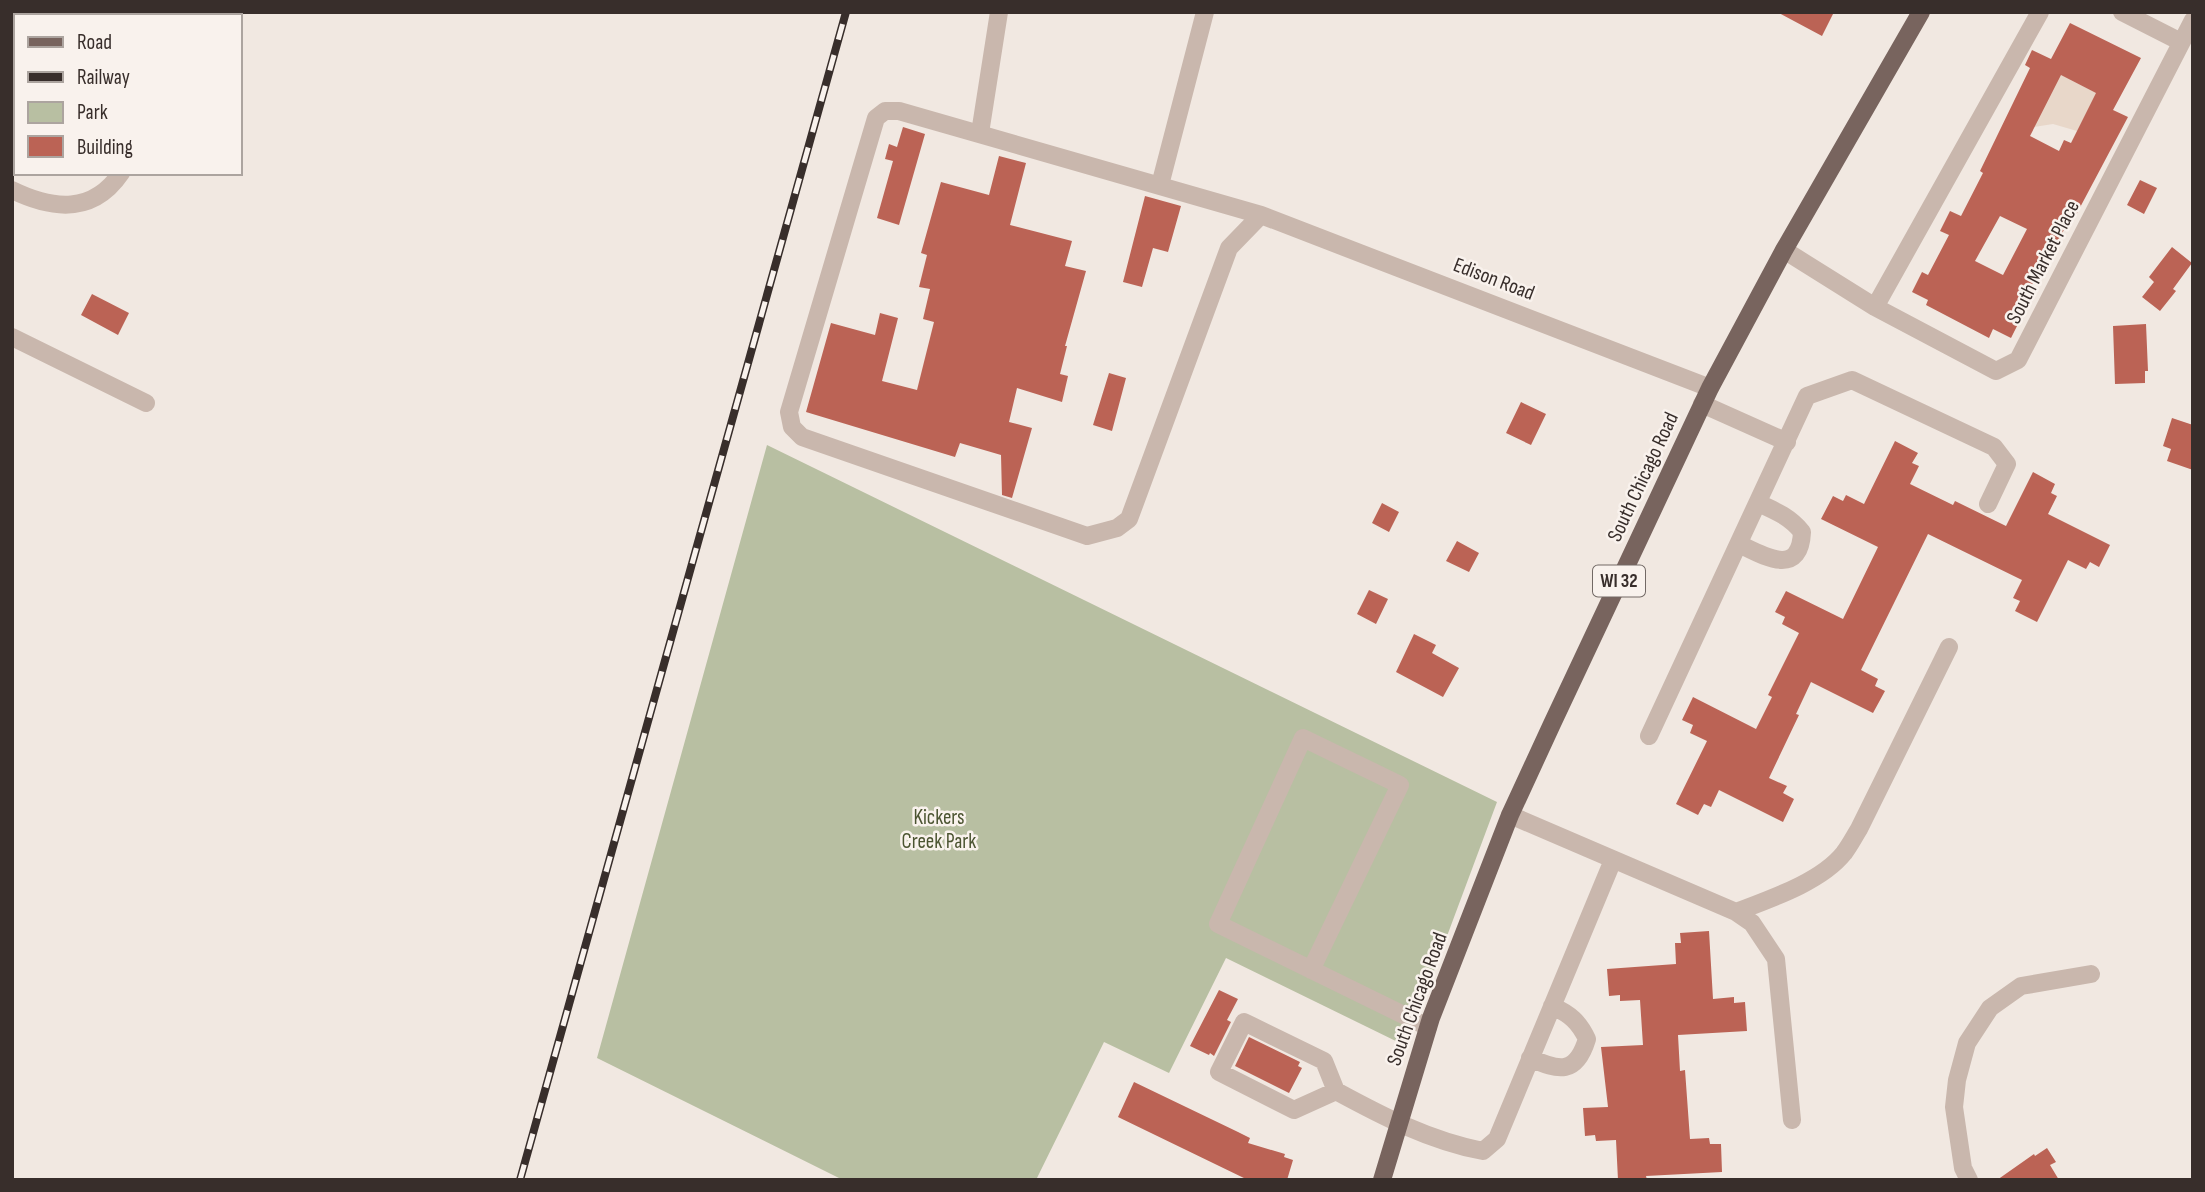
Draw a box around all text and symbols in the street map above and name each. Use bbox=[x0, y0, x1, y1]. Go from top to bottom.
legend bbox=[14, 14, 242, 175]
text: Road bbox=[77, 30, 112, 55]
text: Railway bbox=[77, 65, 130, 90]
text: Park bbox=[77, 100, 108, 125]
text: Building bbox=[77, 135, 133, 160]
street label: South Market Place bbox=[2001, 196, 2085, 328]
street label: Edison Road bbox=[1450, 252, 1538, 306]
street label: South Chicago Road bbox=[1602, 408, 1684, 546]
road number: WI 32 bbox=[1593, 566, 1645, 596]
park label: Kickers Creek Park bbox=[902, 805, 976, 854]
street label: South Chicago Road bbox=[1381, 929, 1453, 1069]

